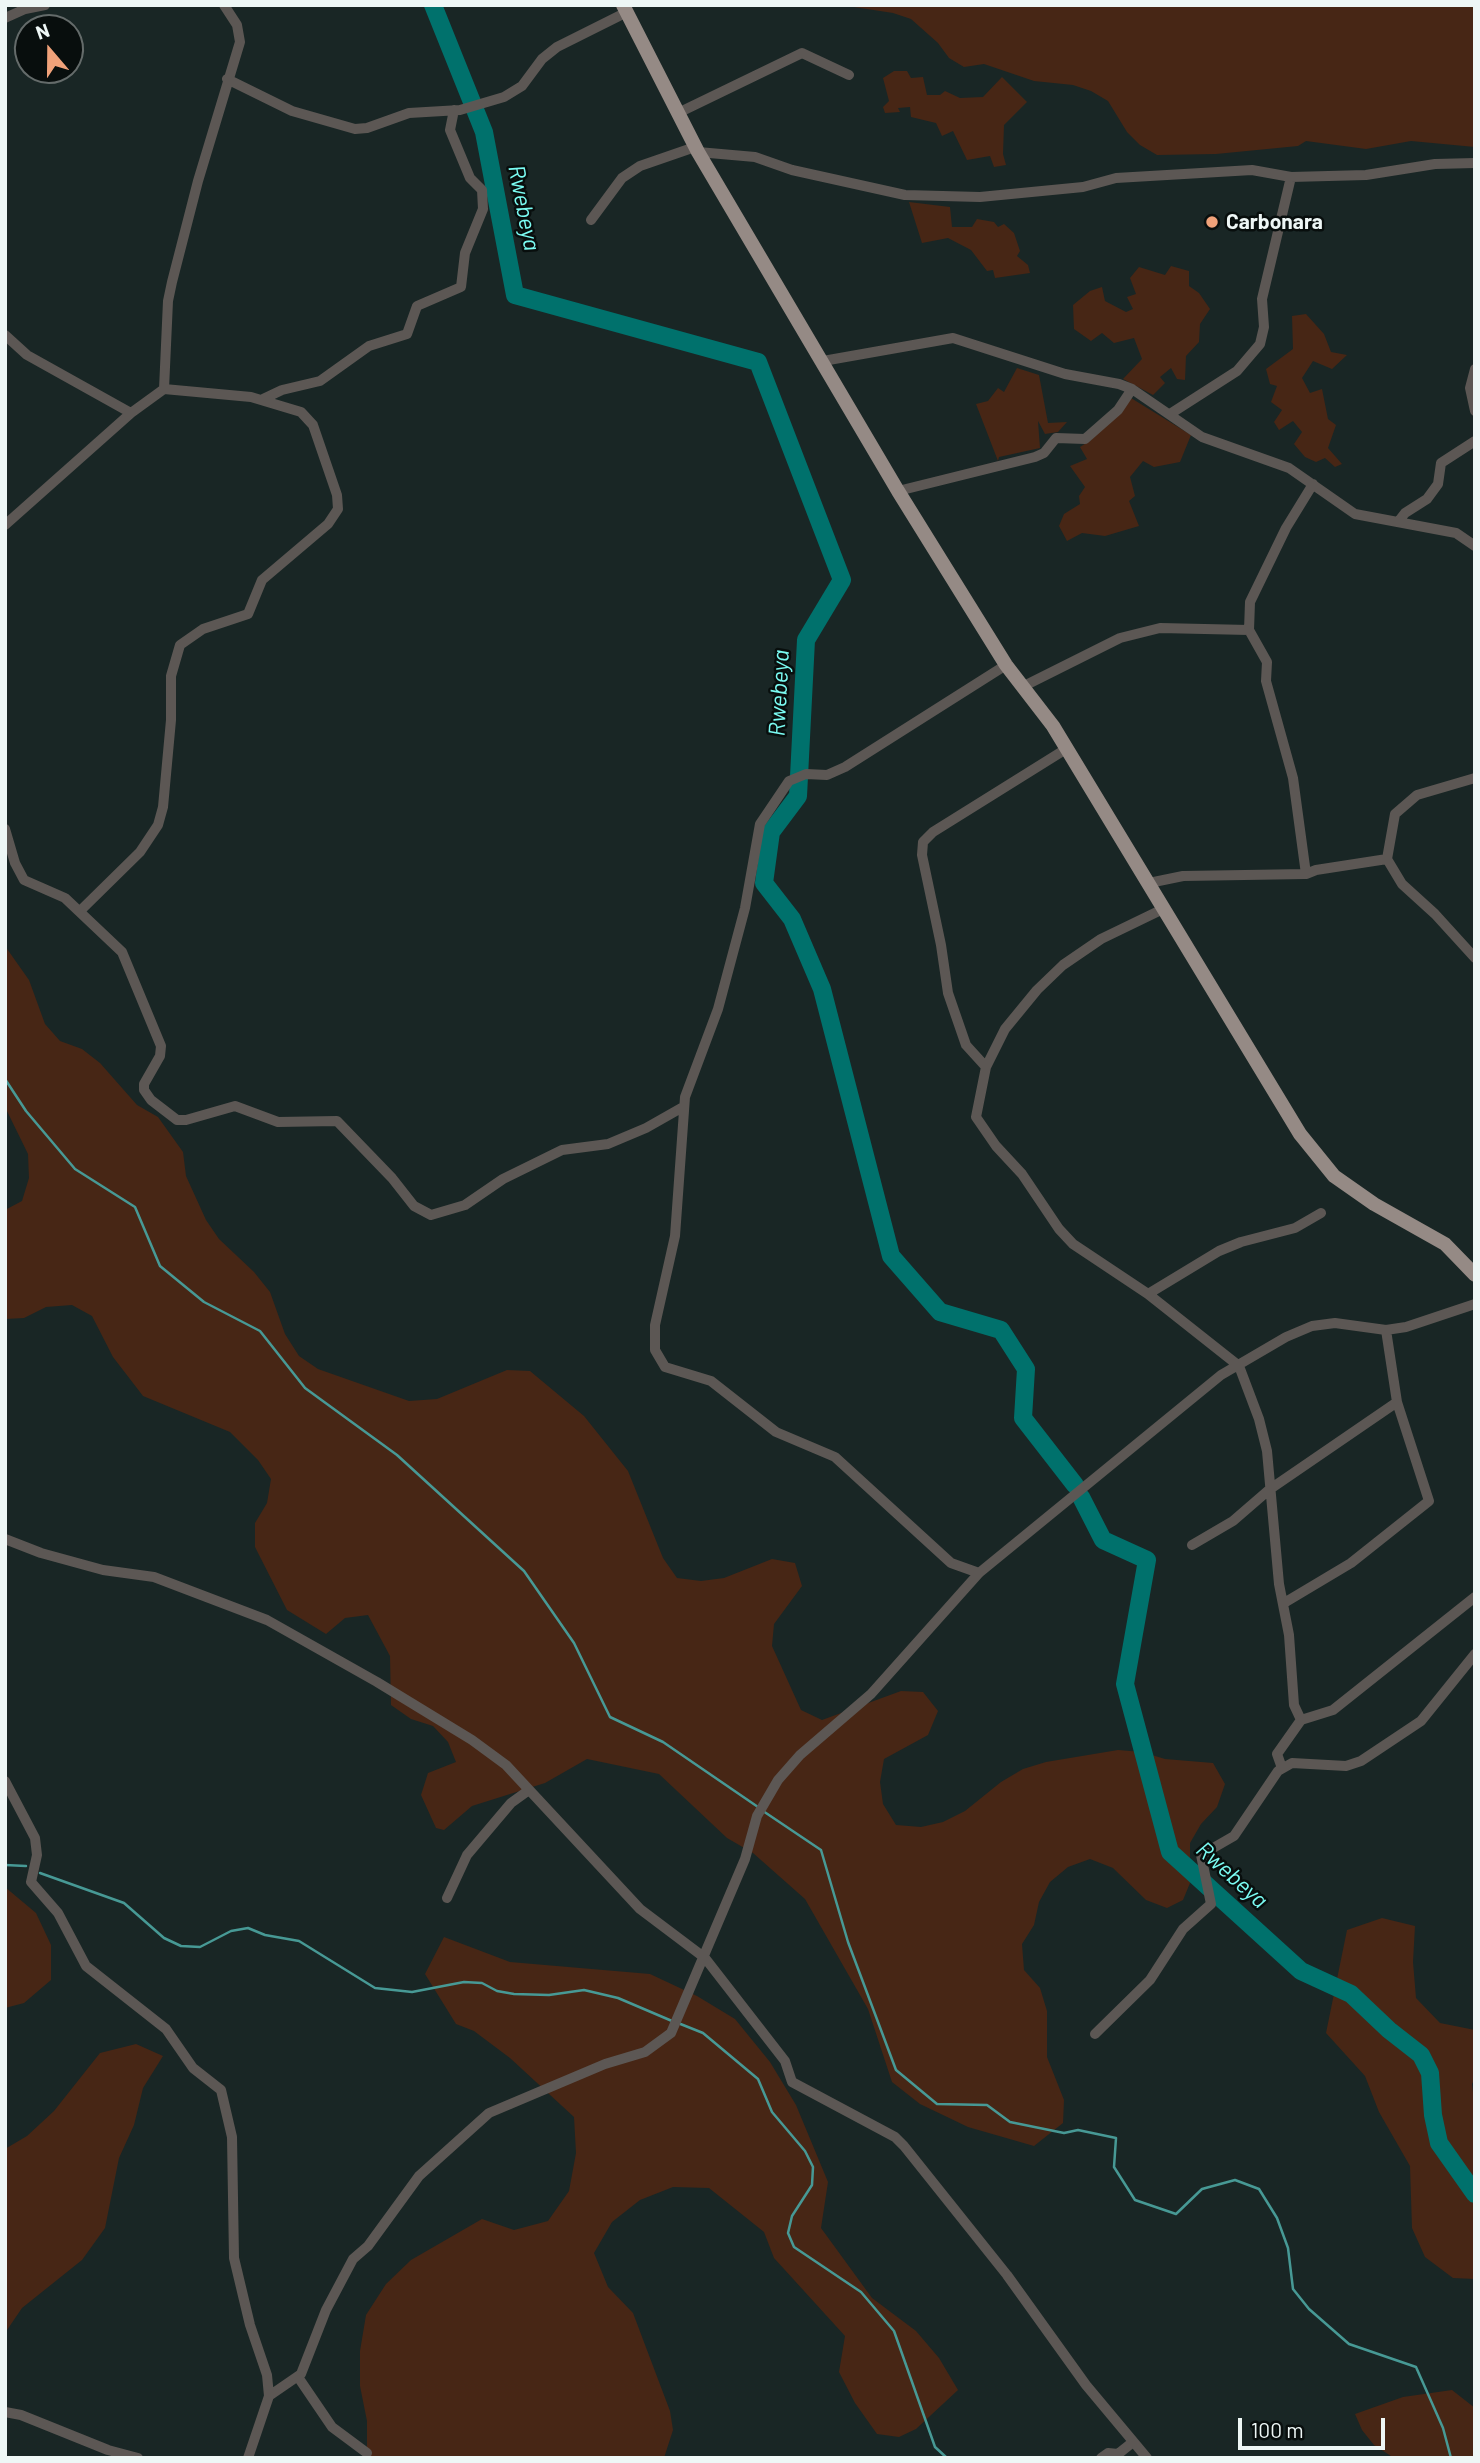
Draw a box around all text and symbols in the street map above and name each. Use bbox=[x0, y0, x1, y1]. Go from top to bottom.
north arrow bbox=[14, 14, 84, 84]
text: N bbox=[32, 18, 52, 44]
water label: Rwebeya bbox=[502, 163, 546, 253]
place label: Carbonara bbox=[1226, 209, 1323, 235]
marker: Carbonara bbox=[1204, 214, 1220, 230]
water label: Rwebeya bbox=[763, 649, 795, 737]
water label: Rwebeya bbox=[1191, 1836, 1273, 1914]
scale bar bbox=[1242, 2404, 1389, 2448]
text: 100 m bbox=[1251, 2417, 1304, 2442]

